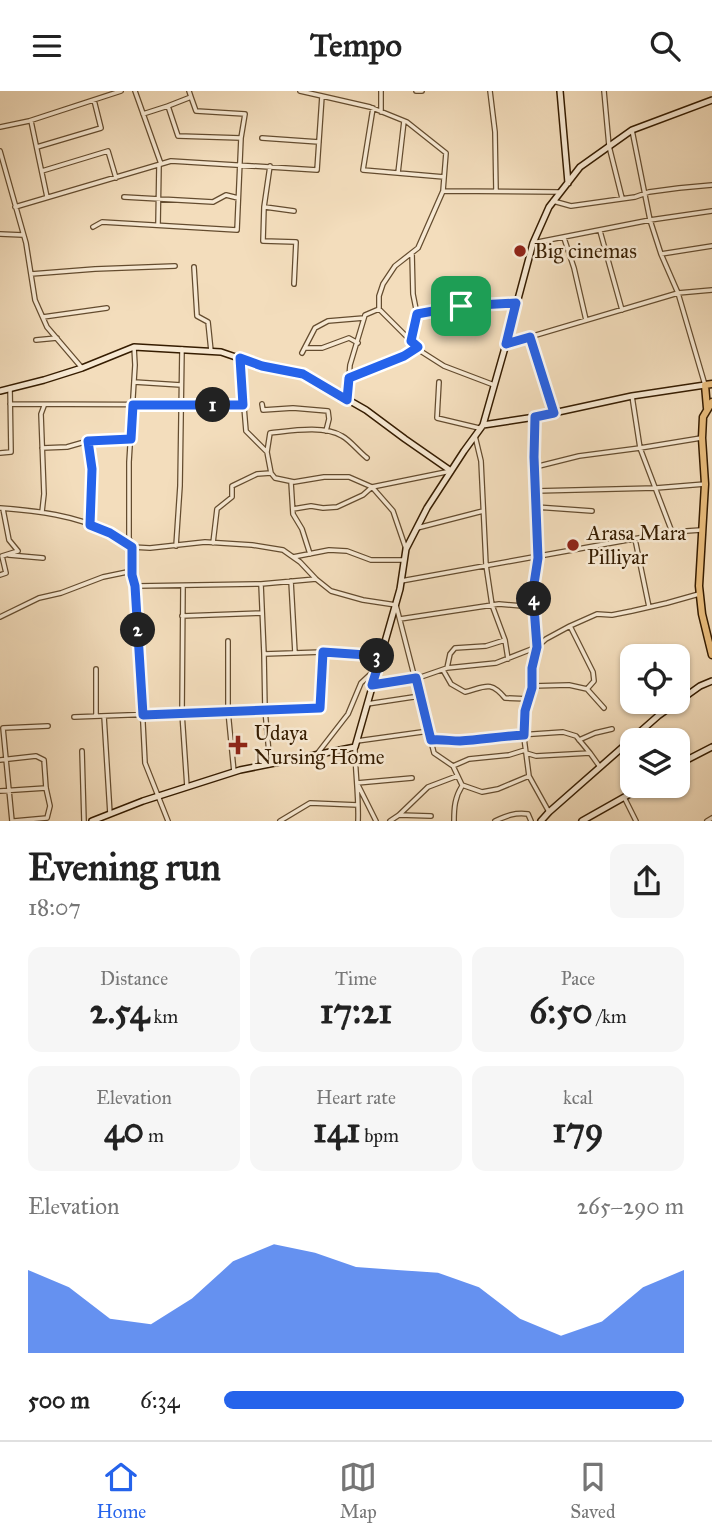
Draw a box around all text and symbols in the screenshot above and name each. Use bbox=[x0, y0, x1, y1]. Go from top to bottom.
text: Tempo bbox=[310, 26, 402, 65]
icon: menu bbox=[28, 27, 66, 65]
icon: search bbox=[646, 27, 684, 65]
place label: Big cinemas bbox=[534, 238, 637, 264]
marker: Big cinemas bbox=[512, 243, 528, 259]
pin bbox=[431, 276, 491, 336]
icon: arrive bbox=[442, 287, 480, 325]
pin: 1 bbox=[196, 387, 230, 423]
text: 1 bbox=[209, 393, 216, 416]
place label: Arasa Mara Pilliyar bbox=[586, 520, 686, 570]
marker: Arasa Mara Pilliyar bbox=[565, 537, 581, 553]
pin: 4 bbox=[516, 581, 552, 617]
text: 4 bbox=[528, 587, 539, 610]
pin: 2 bbox=[120, 613, 156, 647]
text: 2 bbox=[133, 618, 142, 641]
pin: 3 bbox=[360, 639, 394, 673]
text: 3 bbox=[373, 644, 380, 667]
map controls bbox=[620, 644, 690, 798]
button: locate bbox=[620, 644, 690, 714]
place label: Udaya Nursing Home bbox=[254, 720, 385, 770]
button: layers bbox=[620, 728, 690, 798]
marker: Udaya Nursing Home bbox=[228, 735, 248, 755]
text: Evening run bbox=[28, 844, 221, 890]
button: share bbox=[610, 844, 684, 918]
text: 18:07 bbox=[28, 893, 81, 921]
text: Distance bbox=[100, 967, 168, 990]
text: Time bbox=[335, 967, 377, 990]
text: Pace bbox=[561, 967, 595, 990]
text: 2.54 bbox=[90, 990, 149, 1033]
text: 17:21 bbox=[320, 990, 392, 1033]
text: 6:50 bbox=[529, 990, 593, 1033]
text: km bbox=[149, 1005, 178, 1028]
text: /km bbox=[593, 1005, 627, 1028]
text: Elevation bbox=[96, 1086, 172, 1109]
text: Heart rate bbox=[316, 1086, 396, 1109]
text: kcal bbox=[563, 1086, 593, 1109]
text: 40 bbox=[104, 1109, 144, 1152]
text: 141 bbox=[313, 1109, 360, 1152]
text: 179 bbox=[552, 1109, 604, 1152]
text: m bbox=[144, 1124, 164, 1147]
text: bpm bbox=[360, 1124, 399, 1147]
text: Elevation bbox=[28, 1192, 119, 1220]
text: 265–290 m bbox=[577, 1192, 684, 1220]
text: 500 m bbox=[28, 1386, 90, 1414]
text: 6:34 bbox=[140, 1386, 180, 1414]
tab: Home bbox=[97, 1458, 146, 1523]
tab: Map bbox=[339, 1458, 377, 1523]
tab: Saved bbox=[570, 1458, 615, 1523]

